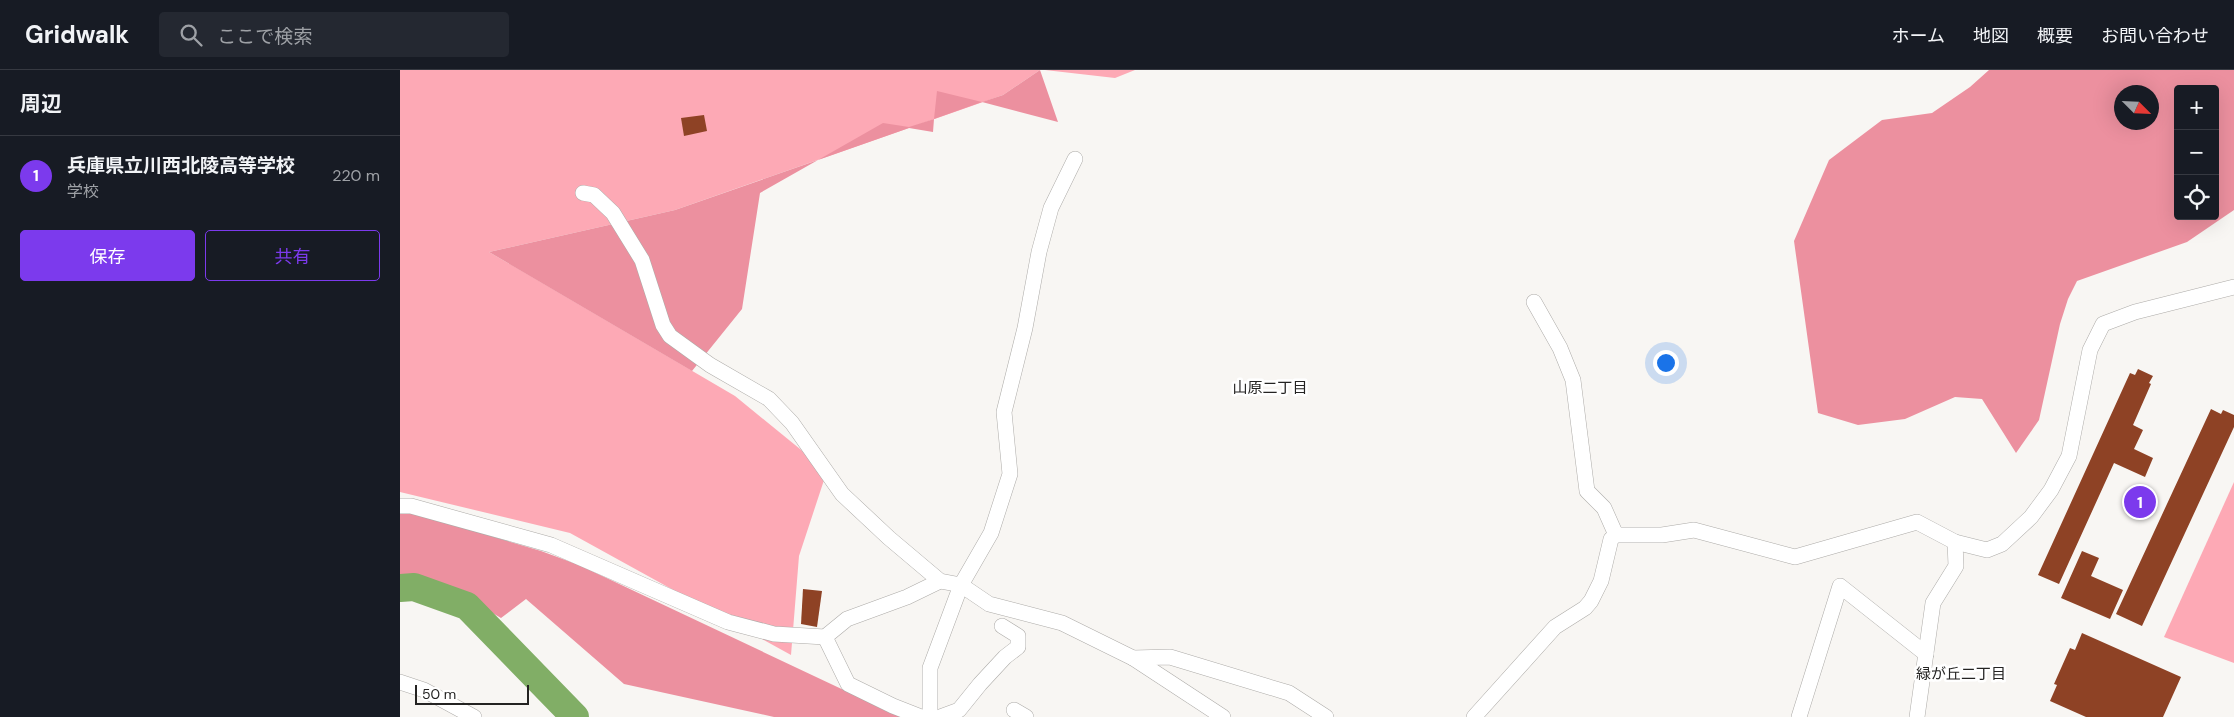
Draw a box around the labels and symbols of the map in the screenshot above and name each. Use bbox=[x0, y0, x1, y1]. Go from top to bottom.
north arrow bbox=[2114, 85, 2159, 130]
your location bbox=[1653, 350, 1679, 376]
district label: 山原二丁目 bbox=[1232, 378, 1308, 398]
pin: 1 bbox=[2124, 483, 2156, 521]
district label: 緑が丘二丁目 bbox=[1916, 664, 2006, 684]
scale bar bbox=[415, 682, 529, 705]

